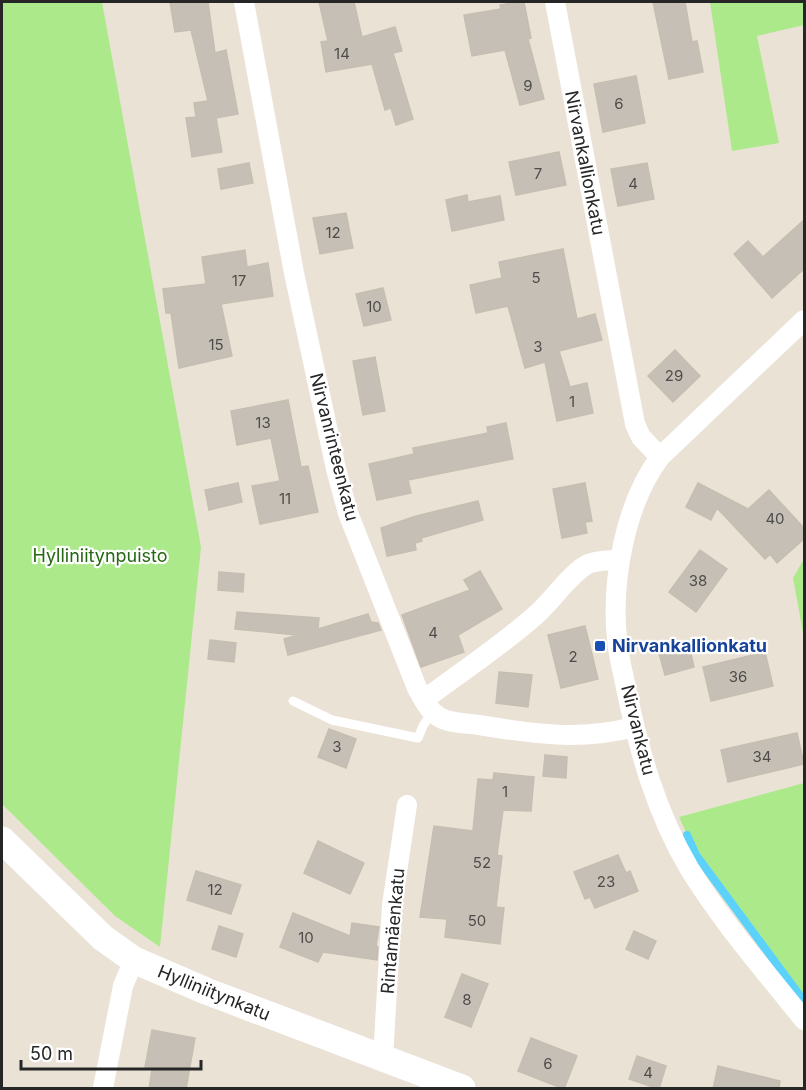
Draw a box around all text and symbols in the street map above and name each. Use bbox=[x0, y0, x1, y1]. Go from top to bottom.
house number: 14 bbox=[334, 44, 350, 63]
house number: 9 bbox=[523, 76, 533, 95]
street label: Nirvankallionkatu bbox=[561, 89, 610, 237]
house number: 6 bbox=[614, 94, 624, 113]
house number: 7 bbox=[534, 164, 542, 183]
house number: 4 bbox=[628, 174, 638, 193]
house number: 12 bbox=[325, 223, 341, 242]
house number: 5 bbox=[531, 268, 541, 287]
house number: 17 bbox=[232, 271, 246, 290]
house number: 10 bbox=[366, 297, 382, 316]
house number: 15 bbox=[208, 335, 224, 354]
house number: 3 bbox=[533, 337, 543, 356]
house number: 29 bbox=[665, 366, 683, 385]
street label: Nirvanrinteenkatu bbox=[306, 371, 363, 523]
house number: 1 bbox=[569, 392, 575, 411]
house number: 13 bbox=[255, 413, 271, 432]
house number: 11 bbox=[279, 489, 291, 508]
house number: 40 bbox=[765, 509, 785, 528]
park label: Hylliniitynpuisto bbox=[32, 545, 168, 566]
house number: 38 bbox=[689, 571, 707, 590]
house number: 4 bbox=[428, 623, 438, 642]
place label: Nirvankallionkatu bbox=[612, 635, 767, 656]
marker: Nirvankallionkatu bbox=[593, 639, 607, 653]
house number: 2 bbox=[568, 647, 578, 666]
house number: 36 bbox=[729, 667, 747, 686]
street label: Nirvankatu bbox=[617, 683, 660, 777]
house number: 3 bbox=[332, 737, 342, 756]
house number: 34 bbox=[753, 747, 771, 766]
house number: 1 bbox=[502, 782, 508, 801]
house number: 52 bbox=[473, 853, 491, 872]
street label: Rintamäenkatu bbox=[377, 867, 408, 995]
house number: 23 bbox=[597, 872, 615, 891]
house number: 12 bbox=[207, 880, 223, 899]
house number: 50 bbox=[468, 911, 486, 930]
house number: 10 bbox=[298, 928, 314, 947]
street label: Hylliniitynkatu bbox=[155, 960, 274, 1025]
house number: 8 bbox=[462, 990, 472, 1009]
scale bar bbox=[21, 1033, 201, 1071]
text: 50 m bbox=[30, 1043, 73, 1064]
house number: 6 bbox=[543, 1054, 553, 1073]
house number: 4 bbox=[643, 1063, 653, 1082]

